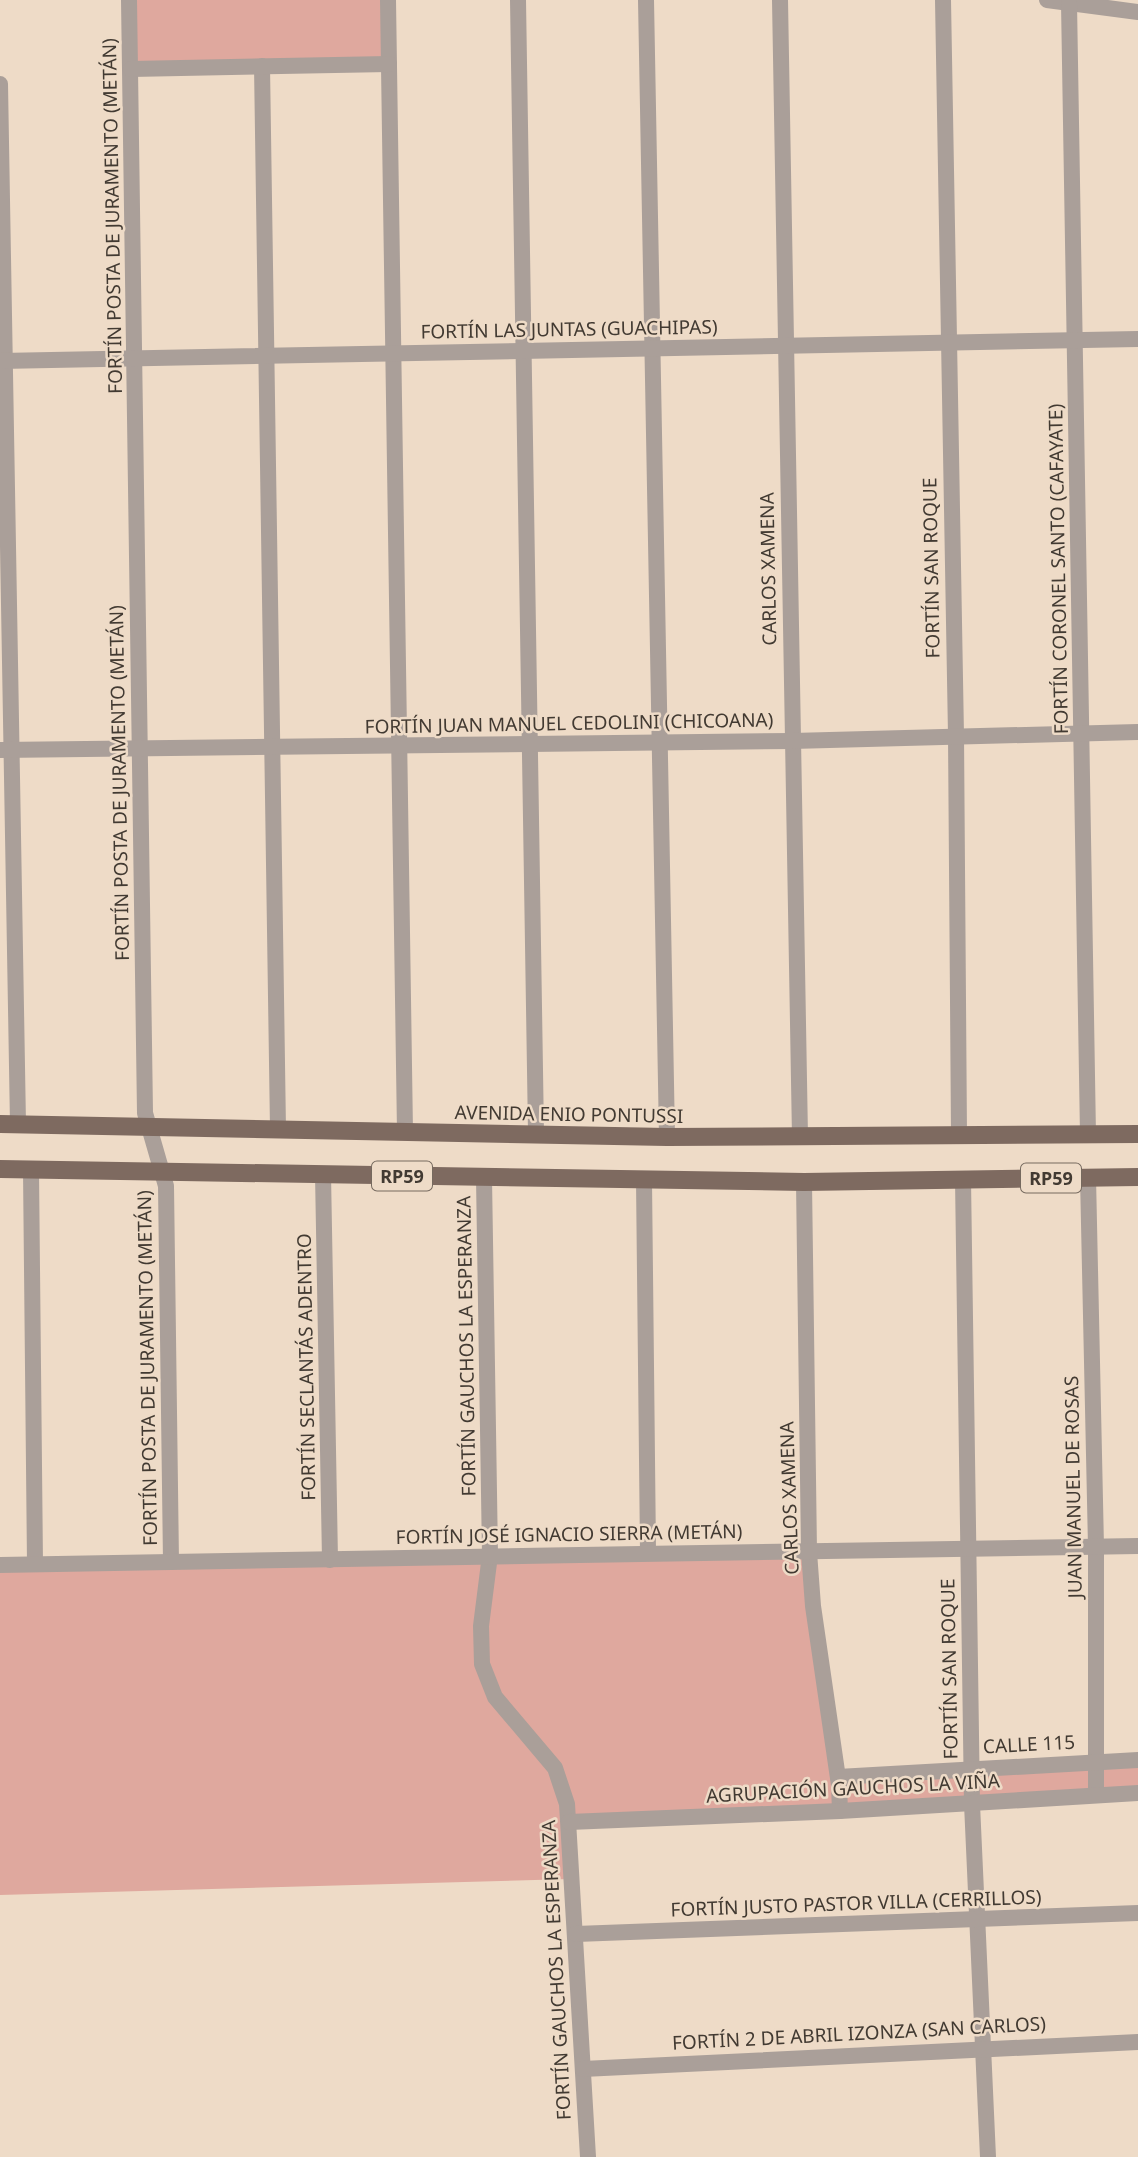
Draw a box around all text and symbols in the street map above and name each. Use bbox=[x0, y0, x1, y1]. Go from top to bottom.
street label: FORTÍN POSTA DE JURAMENTO (METÁN) bbox=[96, 38, 128, 394]
street label: FORTÍN LAS JUNTAS (GUACHIPAS) bbox=[420, 313, 718, 345]
street label: FORTÍN CORONEL SANTO (CAFAYATE) bbox=[1042, 404, 1074, 734]
street label: FORTÍN SAN ROQUE bbox=[916, 477, 946, 659]
street label: CARLOS XAMENA bbox=[754, 491, 782, 646]
street label: FORTÍN POSTA DE JURAMENTO (METÁN) bbox=[103, 605, 135, 961]
street label: FORTÍN JUAN MANUEL CEDOLINI (CHICOANA) bbox=[364, 706, 774, 740]
street label: AVENIDA ENIO PONTUSSI bbox=[455, 1099, 683, 1129]
road number: RP59 bbox=[372, 1162, 432, 1190]
road number: RP59 bbox=[1021, 1163, 1081, 1192]
street label: FORTÍN POSTA DE JURAMENTO (METÁN) bbox=[131, 1190, 163, 1546]
street label: FORTÍN GAUCHOS LA ESPERANZA bbox=[450, 1195, 482, 1496]
street label: FORTÍN SECLANTÁS ADENTRO bbox=[291, 1233, 321, 1501]
street label: JUAN MANUEL DE ROSAS bbox=[1058, 1375, 1088, 1601]
street label: CARLOS XAMENA bbox=[773, 1420, 805, 1575]
street label: FORTÍN JOSÉ IGNACIO SIERRA (METÁN) bbox=[395, 1518, 743, 1550]
street label: FORTÍN SAN ROQUE bbox=[934, 1578, 964, 1760]
street label: CALLE 115 bbox=[982, 1729, 1076, 1759]
street label: AGRUPACIÓN GAUCHOS LA VIÑA bbox=[706, 1767, 1001, 1809]
street label: FORTÍN GAUCHOS LA ESPERANZA bbox=[535, 1818, 577, 2121]
street label: FORTÍN JUSTO PASTOR VILLA (CERRILLOS) bbox=[670, 1884, 1042, 1922]
street label: FORTÍN 2 DE ABRIL IZONZA (SAN CARLOS) bbox=[671, 2010, 1047, 2056]

